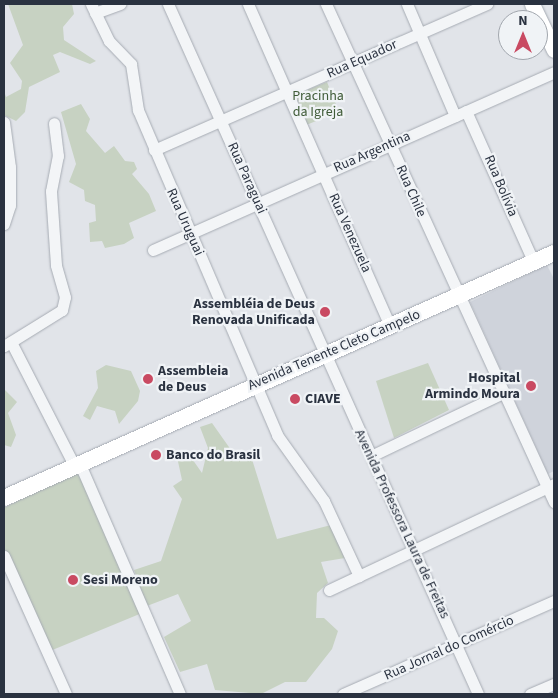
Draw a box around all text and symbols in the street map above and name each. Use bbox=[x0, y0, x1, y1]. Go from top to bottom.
north arrow bbox=[498, 10, 548, 60]
text: N bbox=[518, 11, 528, 31]
street label: Rua Equador bbox=[324, 36, 400, 82]
park label: Pracinha da Igreja bbox=[292, 88, 344, 120]
street label: Rua Argentina bbox=[331, 128, 413, 176]
street label: Rua Paraguai bbox=[224, 140, 270, 216]
street label: Rua Bolívia bbox=[481, 153, 521, 219]
street label: Rua Chile bbox=[392, 162, 430, 220]
street label: Rua Uruguai bbox=[163, 186, 207, 258]
street label: Rua Venezuela bbox=[325, 191, 375, 275]
place label: Assembléia de Deus Renovada Unificada bbox=[192, 296, 315, 328]
street label: Avenida Tenente Cleto Campelo bbox=[245, 306, 423, 394]
marker: Assembléia de Deus Renovada Unificada bbox=[319, 306, 331, 318]
place label: Assembleia de Deus bbox=[158, 363, 228, 396]
place label: Hospital Armindo Moura bbox=[425, 370, 520, 402]
marker: Assembleia de Deus bbox=[142, 373, 154, 385]
marker: Hospital Armindo Moura bbox=[524, 379, 538, 393]
place label: CIAVE bbox=[305, 391, 341, 407]
marker: CIAVE bbox=[289, 393, 301, 405]
street label: Avenida Professora Laura de Freitas bbox=[351, 427, 453, 621]
place label: Banco do Brasil bbox=[166, 447, 260, 463]
marker: Banco do Brasil bbox=[150, 449, 162, 461]
place label: Sesi Moreno bbox=[83, 572, 158, 588]
marker: Sesi Moreno bbox=[67, 574, 79, 586]
street label: Rua Jornal do Comércio bbox=[382, 612, 516, 684]

